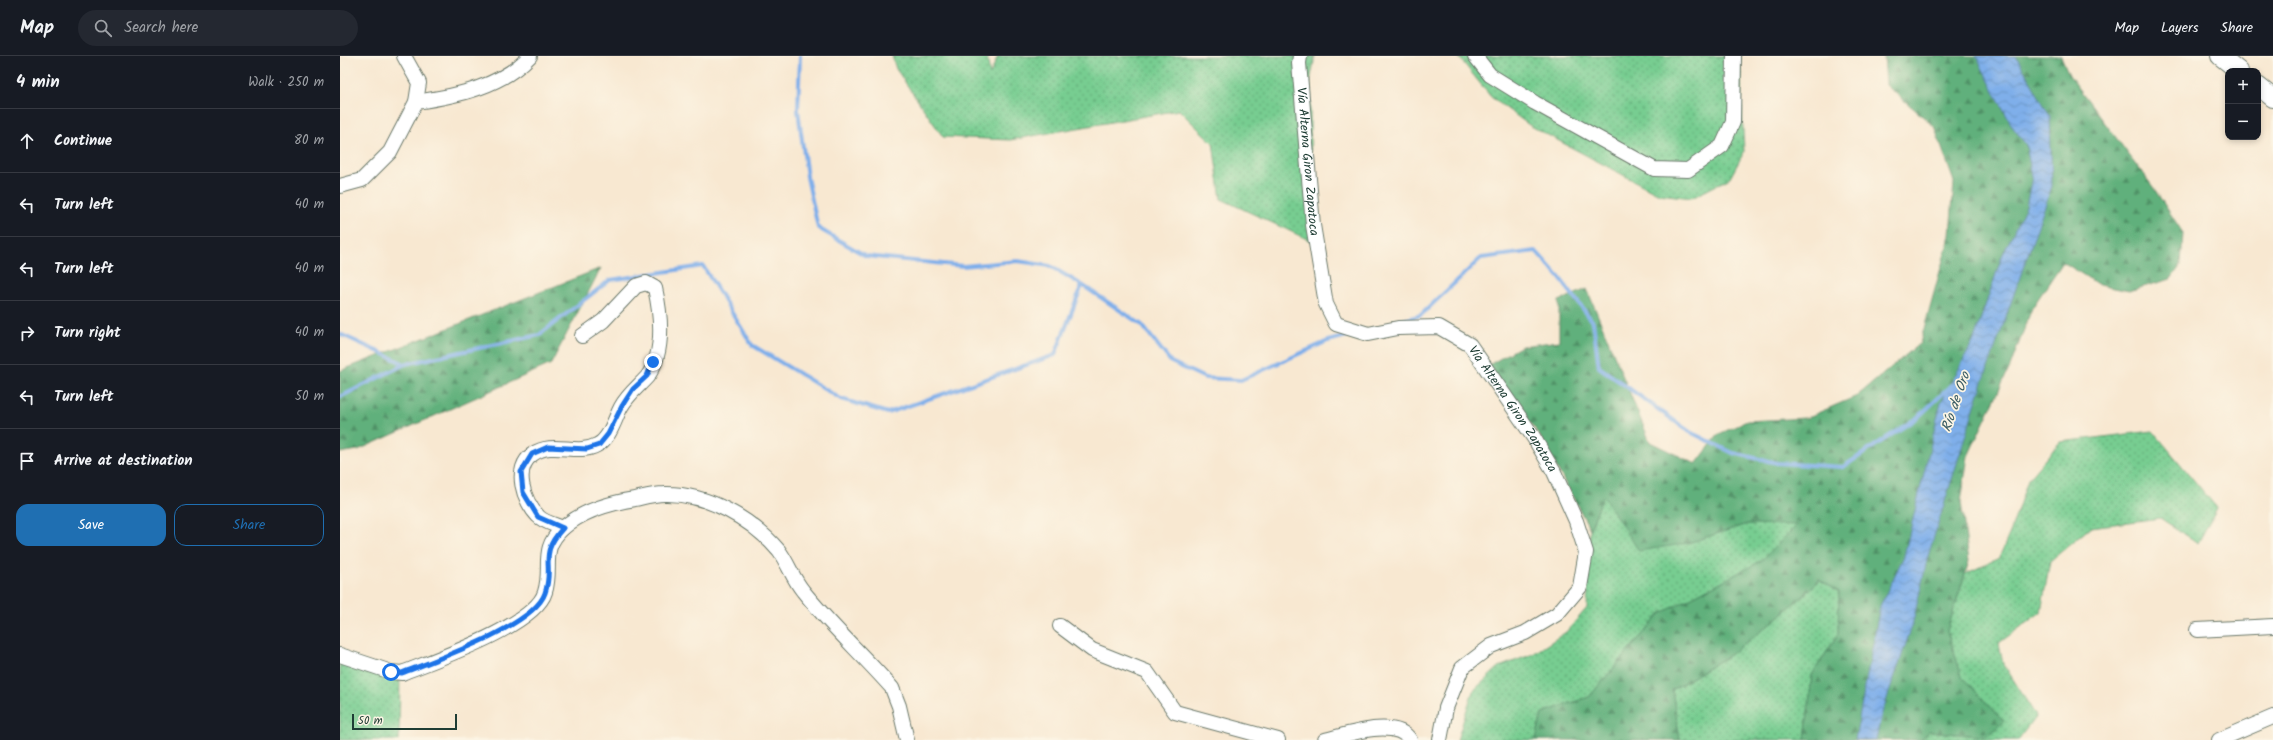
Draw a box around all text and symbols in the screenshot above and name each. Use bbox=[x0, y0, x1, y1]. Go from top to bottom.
search box bbox=[78, 10, 358, 46]
text: Map bbox=[20, 13, 54, 43]
text: Search here bbox=[124, 16, 198, 40]
icon: search bbox=[92, 17, 114, 39]
text: Map bbox=[2115, 17, 2139, 39]
text: Layers bbox=[2161, 17, 2199, 39]
text: Share bbox=[2221, 17, 2253, 39]
map controls bbox=[2225, 68, 2261, 140]
button: + bbox=[2225, 68, 2261, 104]
text: 4 min bbox=[16, 69, 60, 96]
text: Walk · 250 m bbox=[248, 72, 324, 93]
street label: Vía Alterna Giron Zapatoca bbox=[1291, 87, 1325, 237]
button: − bbox=[2225, 104, 2261, 140]
text: Continue bbox=[54, 129, 112, 153]
icon: ahead bbox=[16, 130, 38, 152]
text: 80 m bbox=[294, 130, 324, 151]
text: Turn left bbox=[54, 193, 114, 217]
icon: left bbox=[16, 194, 38, 216]
text: 40 m bbox=[295, 194, 324, 215]
text: Turn left bbox=[54, 257, 114, 281]
icon: left bbox=[16, 258, 38, 280]
text: 40 m bbox=[295, 258, 324, 279]
text: Turn right bbox=[54, 321, 121, 345]
icon: right bbox=[16, 322, 38, 344]
text: 40 m bbox=[295, 322, 324, 343]
street label: Vía Alterna Giron Zapatoca bbox=[1463, 341, 1563, 476]
route end bbox=[644, 353, 662, 371]
water label: Río de Oro bbox=[1936, 368, 1977, 435]
text: Turn left bbox=[54, 385, 114, 409]
icon: left bbox=[16, 386, 38, 408]
text: 50 m bbox=[295, 386, 324, 407]
text: Arrive at destination bbox=[54, 449, 193, 473]
icon: arrive bbox=[16, 450, 38, 472]
button: Save bbox=[16, 504, 166, 546]
button: Share bbox=[174, 504, 324, 546]
route start bbox=[382, 663, 400, 681]
scale bar bbox=[352, 712, 457, 731]
text: 50 m bbox=[358, 712, 383, 730]

